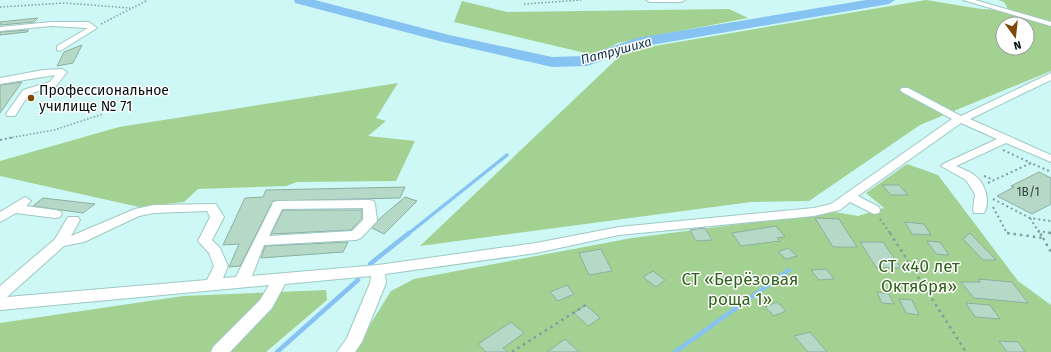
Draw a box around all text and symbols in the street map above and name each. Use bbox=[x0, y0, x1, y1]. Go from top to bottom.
north arrow bbox=[995, 16, 1035, 56]
water label: Патрушиха bbox=[579, 34, 653, 67]
text: N bbox=[1012, 38, 1023, 52]
place label: Профессиональное училище № 71 bbox=[39, 82, 169, 115]
marker: Профессиональное училище № 71 bbox=[26, 93, 36, 103]
house number: 1В/1 bbox=[1016, 185, 1040, 199]
park label: СТ «40 лет Октября» bbox=[878, 256, 960, 297]
park label: СТ «Берёзовая роща 1» bbox=[682, 269, 798, 310]

